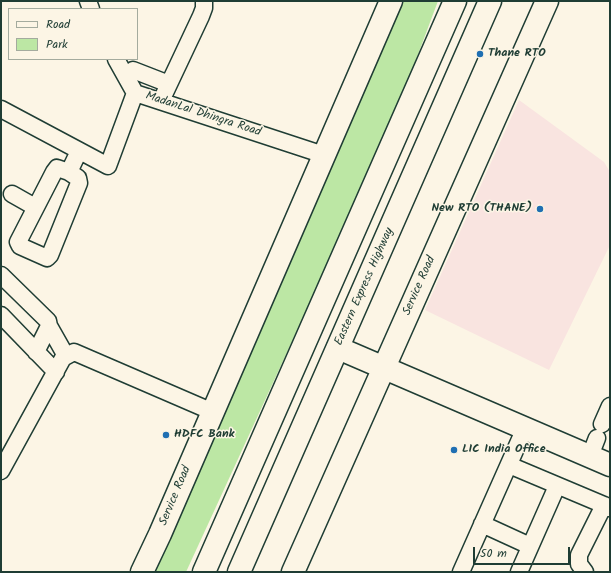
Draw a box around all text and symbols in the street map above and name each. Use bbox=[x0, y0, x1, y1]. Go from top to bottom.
legend bbox=[8, 8, 138, 60]
text: Road bbox=[46, 15, 70, 34]
text: Park bbox=[46, 35, 68, 54]
place label: Thane RTO bbox=[488, 47, 546, 61]
marker: Thane RTO bbox=[475, 49, 485, 59]
street label: MadanLal Dhingra Road bbox=[143, 90, 263, 140]
place label: New RTO (THANE) bbox=[431, 202, 532, 216]
marker: New RTO (THANE) bbox=[535, 204, 545, 214]
street label: Eastern Express Highway bbox=[332, 226, 398, 348]
street label: Service Road bbox=[401, 254, 439, 318]
place label: HDFC Bank bbox=[174, 428, 235, 442]
marker: HDFC Bank bbox=[161, 430, 171, 440]
place label: LIC India Office bbox=[462, 443, 546, 457]
marker: LIC India Office bbox=[449, 445, 459, 455]
street label: Service Road bbox=[157, 464, 195, 528]
scale bar bbox=[475, 539, 572, 565]
text: 50 m bbox=[480, 544, 507, 563]

